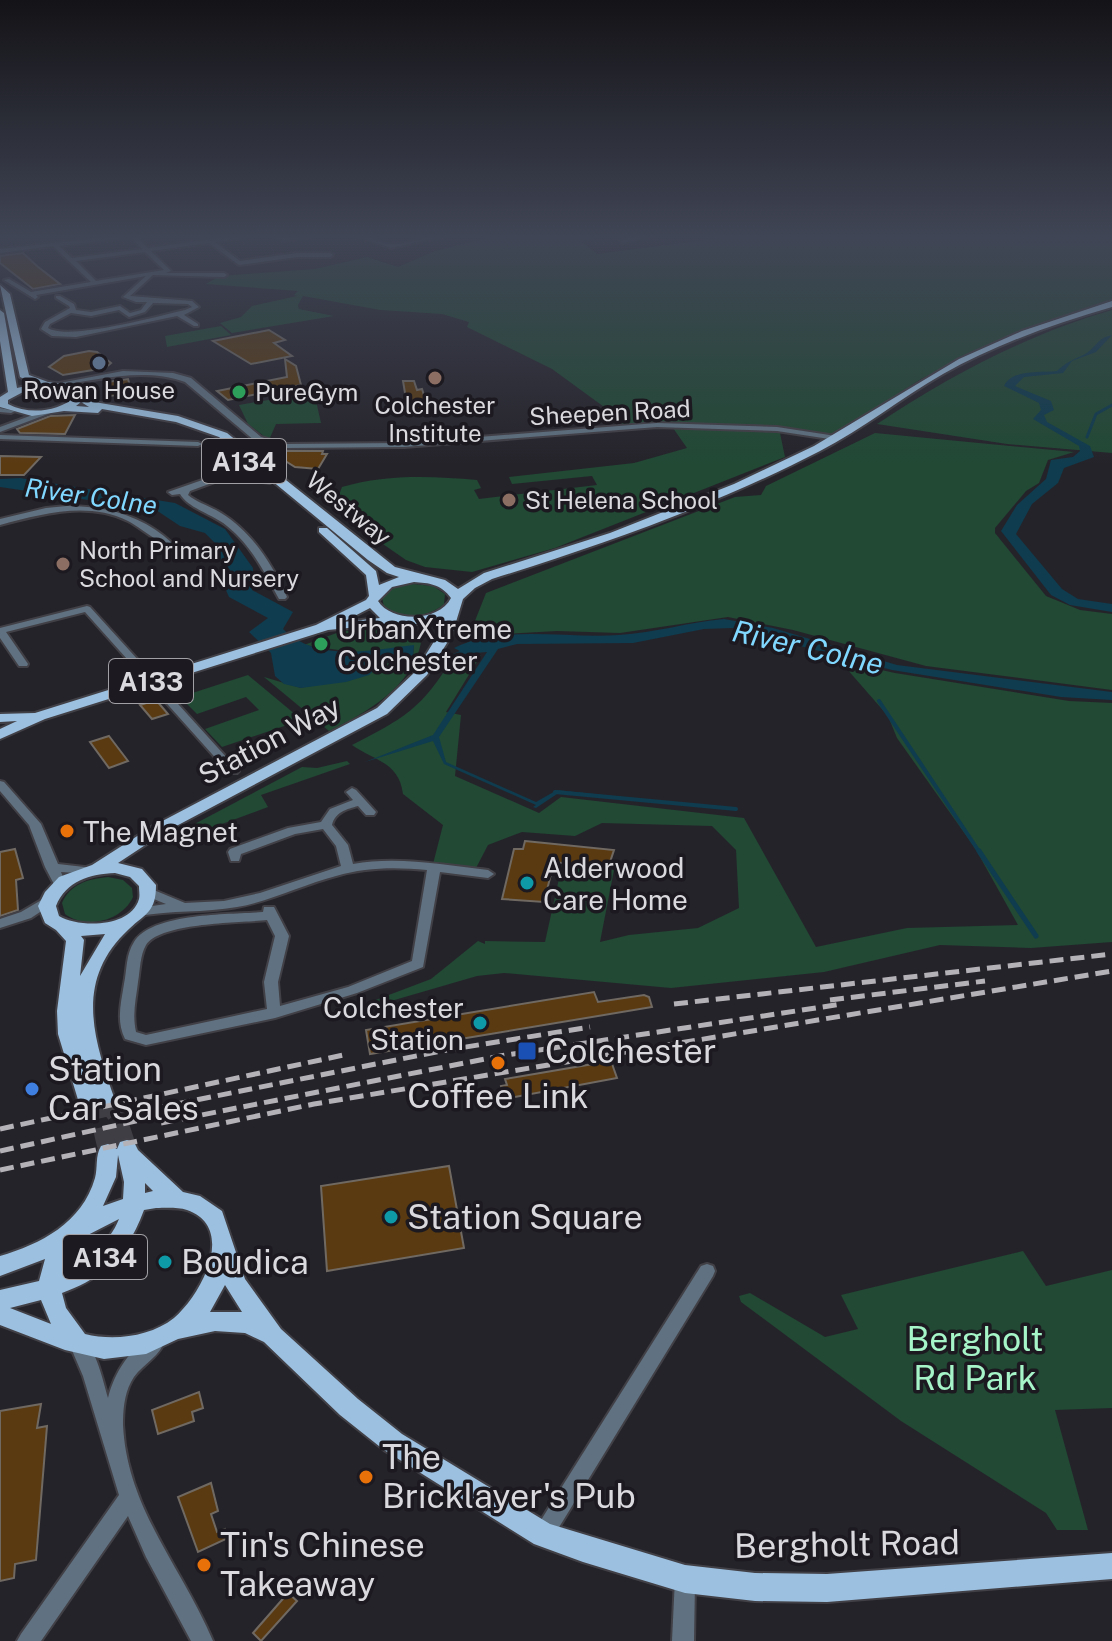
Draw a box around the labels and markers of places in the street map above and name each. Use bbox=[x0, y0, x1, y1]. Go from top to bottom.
marker: Rowan House bbox=[90, 354, 108, 372]
marker: Colchester Institute bbox=[426, 369, 444, 387]
place label: Rowan House bbox=[23, 376, 175, 404]
place label: PureGym bbox=[255, 378, 358, 406]
marker: PureGym bbox=[230, 383, 248, 401]
place label: Colchester Institute bbox=[375, 391, 495, 447]
place label: St Helena School bbox=[525, 486, 718, 514]
marker: St Helena School bbox=[500, 491, 518, 509]
place label: North Primary School and Nursery bbox=[79, 536, 299, 592]
marker: North Primary School and Nursery bbox=[54, 555, 72, 573]
place label: UrbanXtreme Colchester bbox=[337, 612, 512, 677]
marker: UrbanXtreme Colchester bbox=[312, 635, 330, 653]
place label: The Magnet bbox=[83, 815, 238, 848]
marker: The Magnet bbox=[58, 822, 76, 840]
place label: Alderwood Care Home bbox=[543, 851, 688, 916]
marker: Alderwood Care Home bbox=[518, 874, 536, 892]
place label: Colchester Station bbox=[323, 991, 464, 1056]
marker: Colchester Station bbox=[471, 1014, 489, 1032]
place label: Colchester bbox=[545, 1031, 716, 1071]
marker: Colchester bbox=[516, 1040, 538, 1062]
place label: Station Car Sales bbox=[48, 1049, 199, 1128]
marker: Coffee Link bbox=[489, 1054, 507, 1072]
place label: Coffee Link bbox=[407, 1076, 589, 1116]
marker: Station Car Sales bbox=[23, 1080, 41, 1098]
place label: Station Square bbox=[407, 1197, 643, 1237]
marker: Station Square bbox=[382, 1208, 400, 1226]
place label: Boudica bbox=[181, 1242, 309, 1282]
marker: Boudica bbox=[156, 1253, 174, 1271]
place label: The Bricklayer's Pub bbox=[382, 1437, 636, 1516]
marker: The Bricklayer's Pub bbox=[357, 1468, 375, 1486]
place label: Tin's Chinese Takeaway bbox=[220, 1525, 425, 1604]
marker: Tin's Chinese Takeaway bbox=[195, 1556, 213, 1574]

